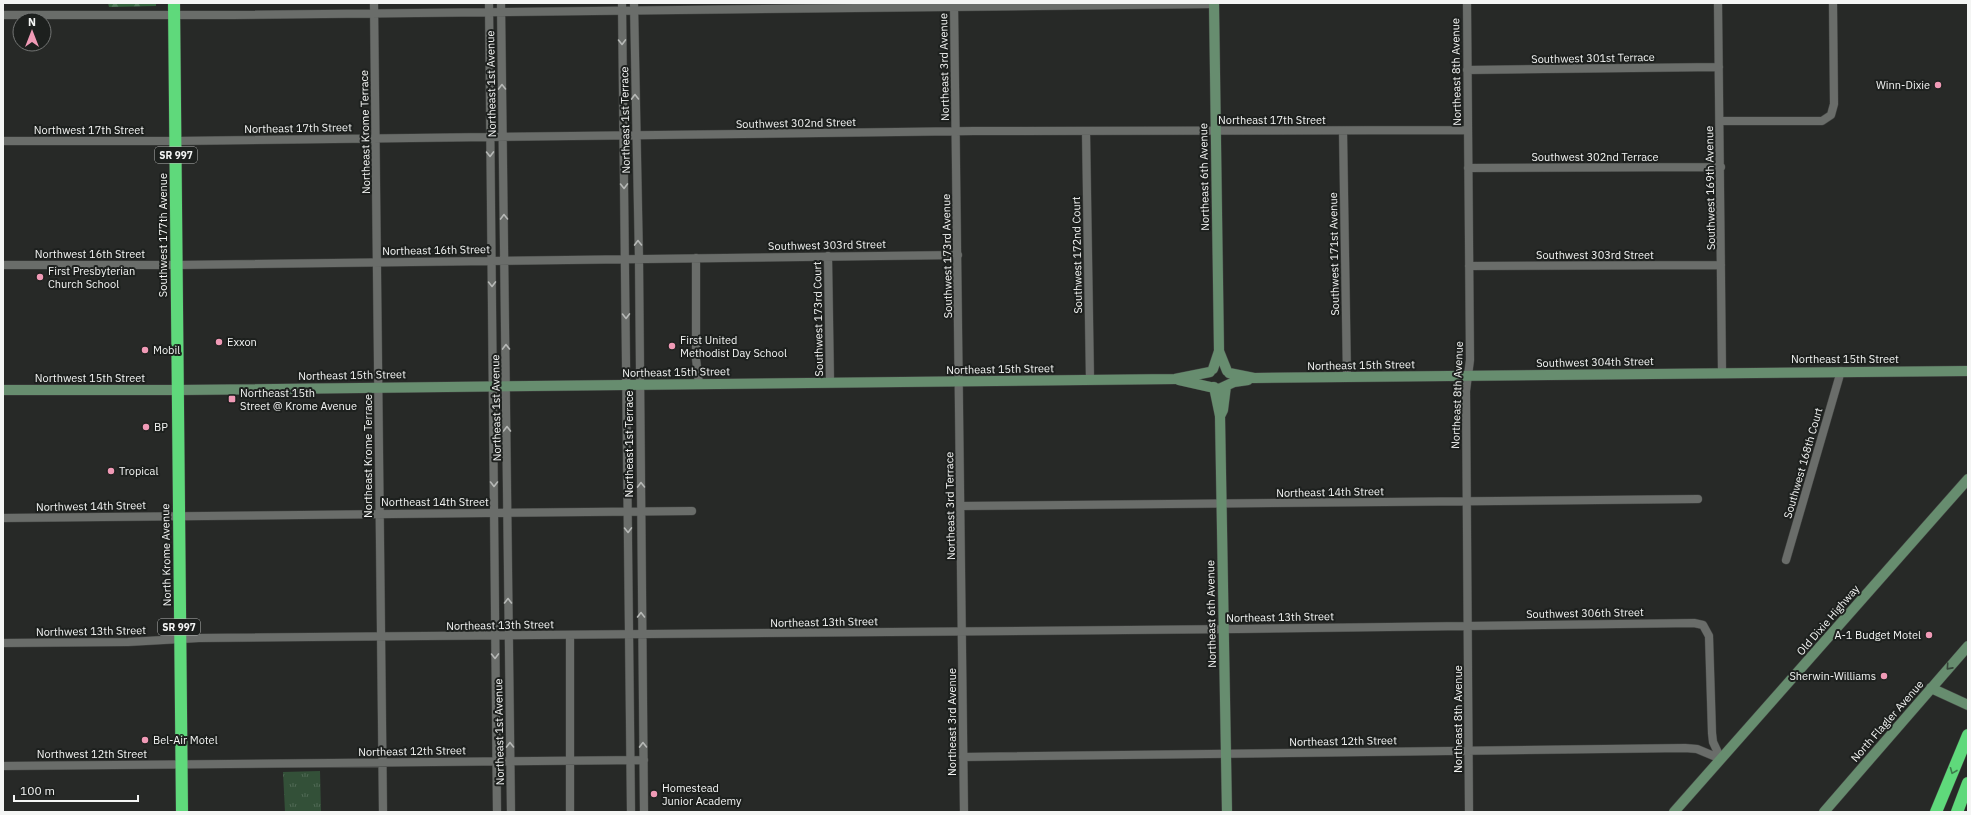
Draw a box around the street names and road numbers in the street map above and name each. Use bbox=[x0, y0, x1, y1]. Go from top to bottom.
street label: Northeast 3rd Avenue bbox=[936, 13, 952, 121]
street label: Northeast 8th Avenue bbox=[1448, 18, 1464, 126]
street label: Northeast 1st Avenue bbox=[483, 30, 499, 138]
street label: Southwest 301st Terrace bbox=[1531, 50, 1655, 66]
street label: Northeast 1st Terrace bbox=[617, 66, 633, 174]
street label: Northeast Krome Terrace bbox=[357, 70, 373, 194]
street label: Northeast 17th Street bbox=[1218, 113, 1326, 127]
street label: Southwest 302nd Street bbox=[736, 115, 856, 131]
street label: Northeast 17th Street bbox=[244, 120, 352, 136]
street label: Northwest 17th Street bbox=[34, 123, 144, 137]
street label: Northeast 6th Avenue bbox=[1196, 123, 1212, 231]
street label: Southwest 169th Avenue bbox=[1702, 126, 1718, 250]
road number: SR 997 bbox=[155, 147, 197, 163]
street label: Southwest 302nd Terrace bbox=[1531, 150, 1659, 164]
street label: Southwest 177th Avenue bbox=[156, 173, 170, 297]
street label: Southwest 171st Avenue bbox=[1326, 192, 1342, 316]
street label: Southwest 173rd Avenue bbox=[939, 194, 955, 318]
street label: Southwest 172nd Court bbox=[1069, 196, 1085, 314]
street label: Southwest 303rd Street bbox=[768, 237, 886, 253]
street label: Northeast 16th Street bbox=[382, 242, 490, 258]
street label: Northwest 16th Street bbox=[35, 247, 145, 261]
street label: Southwest 303rd Street bbox=[1536, 248, 1654, 262]
street label: Southwest 173rd Court bbox=[810, 261, 826, 377]
street label: Northeast 8th Avenue bbox=[1448, 341, 1466, 449]
street label: Northeast 15th Street bbox=[1791, 352, 1899, 366]
street label: Northeast 1st Avenue bbox=[488, 354, 504, 462]
street label: Southwest 304th Street bbox=[1536, 354, 1654, 370]
street label: Northeast 15th Street bbox=[1307, 357, 1415, 373]
street label: Northeast 15th Street bbox=[946, 361, 1054, 377]
street label: Northeast 15th Street bbox=[622, 364, 730, 380]
street label: Northeast 15th Street bbox=[298, 367, 406, 383]
street label: Northwest 15th Street bbox=[35, 371, 145, 385]
street label: Northeast 1st Terrace bbox=[622, 390, 636, 498]
street label: Northeast Krome Terrace bbox=[361, 394, 375, 518]
street label: Southwest 168th Court bbox=[1780, 406, 1826, 520]
street label: Northeast 3rd Terrace bbox=[942, 452, 958, 560]
street label: Northeast 14th Street bbox=[1276, 484, 1384, 500]
street label: Northeast 14th Street bbox=[381, 495, 489, 509]
street label: Northwest 14th Street bbox=[36, 498, 146, 514]
street label: North Krome Avenue bbox=[158, 504, 174, 606]
street label: Northeast 6th Avenue bbox=[1203, 560, 1219, 668]
street label: Old Dixie Highway bbox=[1794, 581, 1863, 658]
street label: Southwest 306th Street bbox=[1526, 605, 1644, 621]
street label: Northeast 13th Street bbox=[1226, 609, 1334, 625]
street label: Northeast 13th Street bbox=[770, 614, 878, 630]
street label: Northeast 13th Street bbox=[446, 617, 554, 633]
road number: SR 997 bbox=[158, 619, 200, 635]
street label: Northwest 13th Street bbox=[36, 623, 146, 639]
street label: Northeast 8th Avenue bbox=[1451, 665, 1465, 773]
street label: Northeast 3rd Avenue bbox=[945, 668, 959, 776]
street label: North Flagler Avenue bbox=[1848, 677, 1926, 765]
street label: Northeast 1st Avenue bbox=[491, 678, 507, 786]
street label: Northeast 12th Street bbox=[1289, 733, 1397, 749]
street label: Northeast 12th Street bbox=[358, 743, 466, 759]
street label: Northwest 12th Street bbox=[37, 747, 147, 761]

